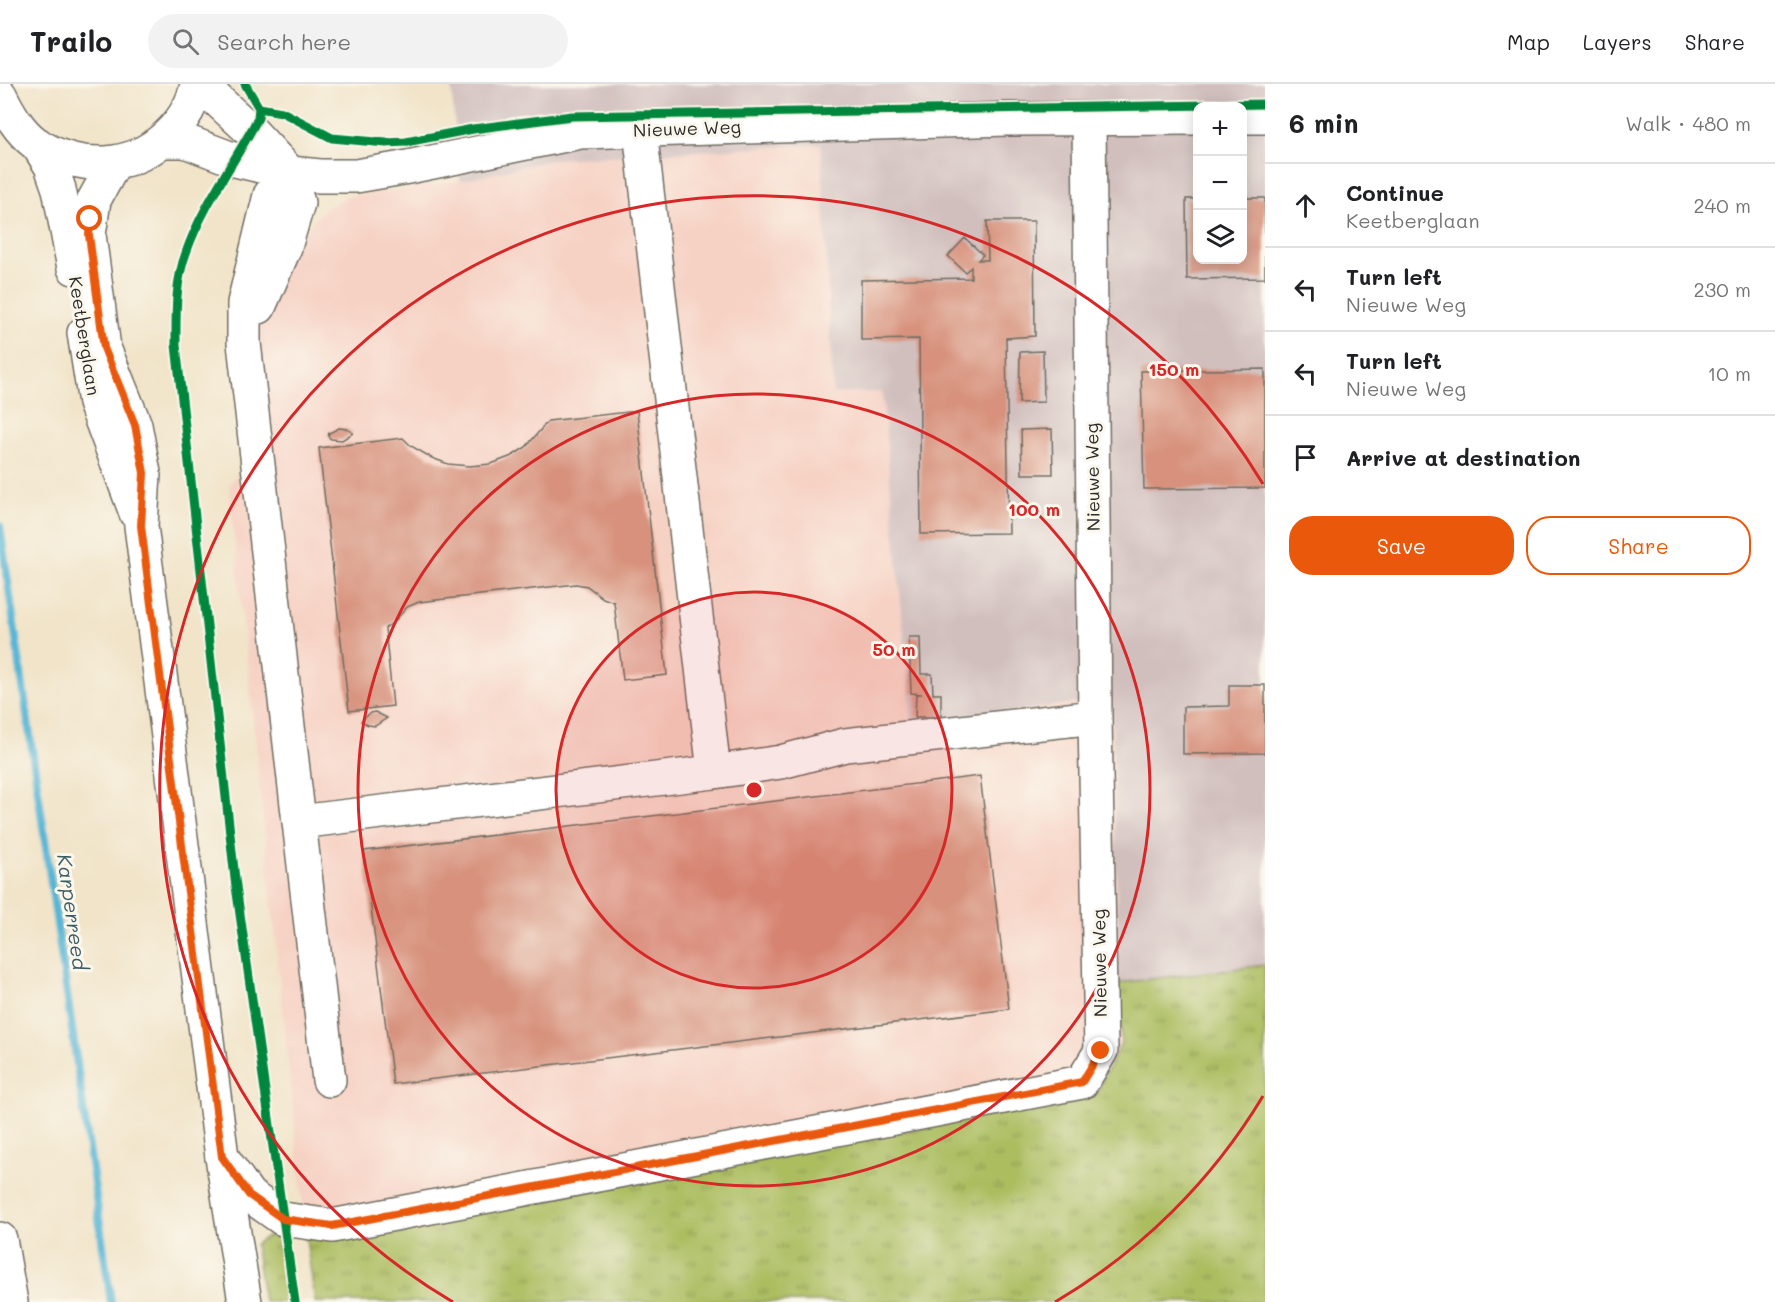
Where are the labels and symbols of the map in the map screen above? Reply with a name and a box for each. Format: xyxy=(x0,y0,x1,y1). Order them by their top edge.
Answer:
street label: Nieuwe Weg xyxy=(633,114,741,142)
route start xyxy=(76,205,102,231)
street label: Keetberglaan xyxy=(64,275,106,397)
text: 150 m xyxy=(1149,357,1199,381)
street label: Nieuwe Weg xyxy=(1079,423,1105,531)
text: 100 m xyxy=(1008,497,1060,521)
text: 50 m xyxy=(873,637,915,661)
centre of rings xyxy=(744,780,764,800)
water label: Karperreed xyxy=(52,852,94,973)
street label: Nieuwe Weg xyxy=(1086,909,1112,1017)
route end xyxy=(1087,1037,1113,1063)

